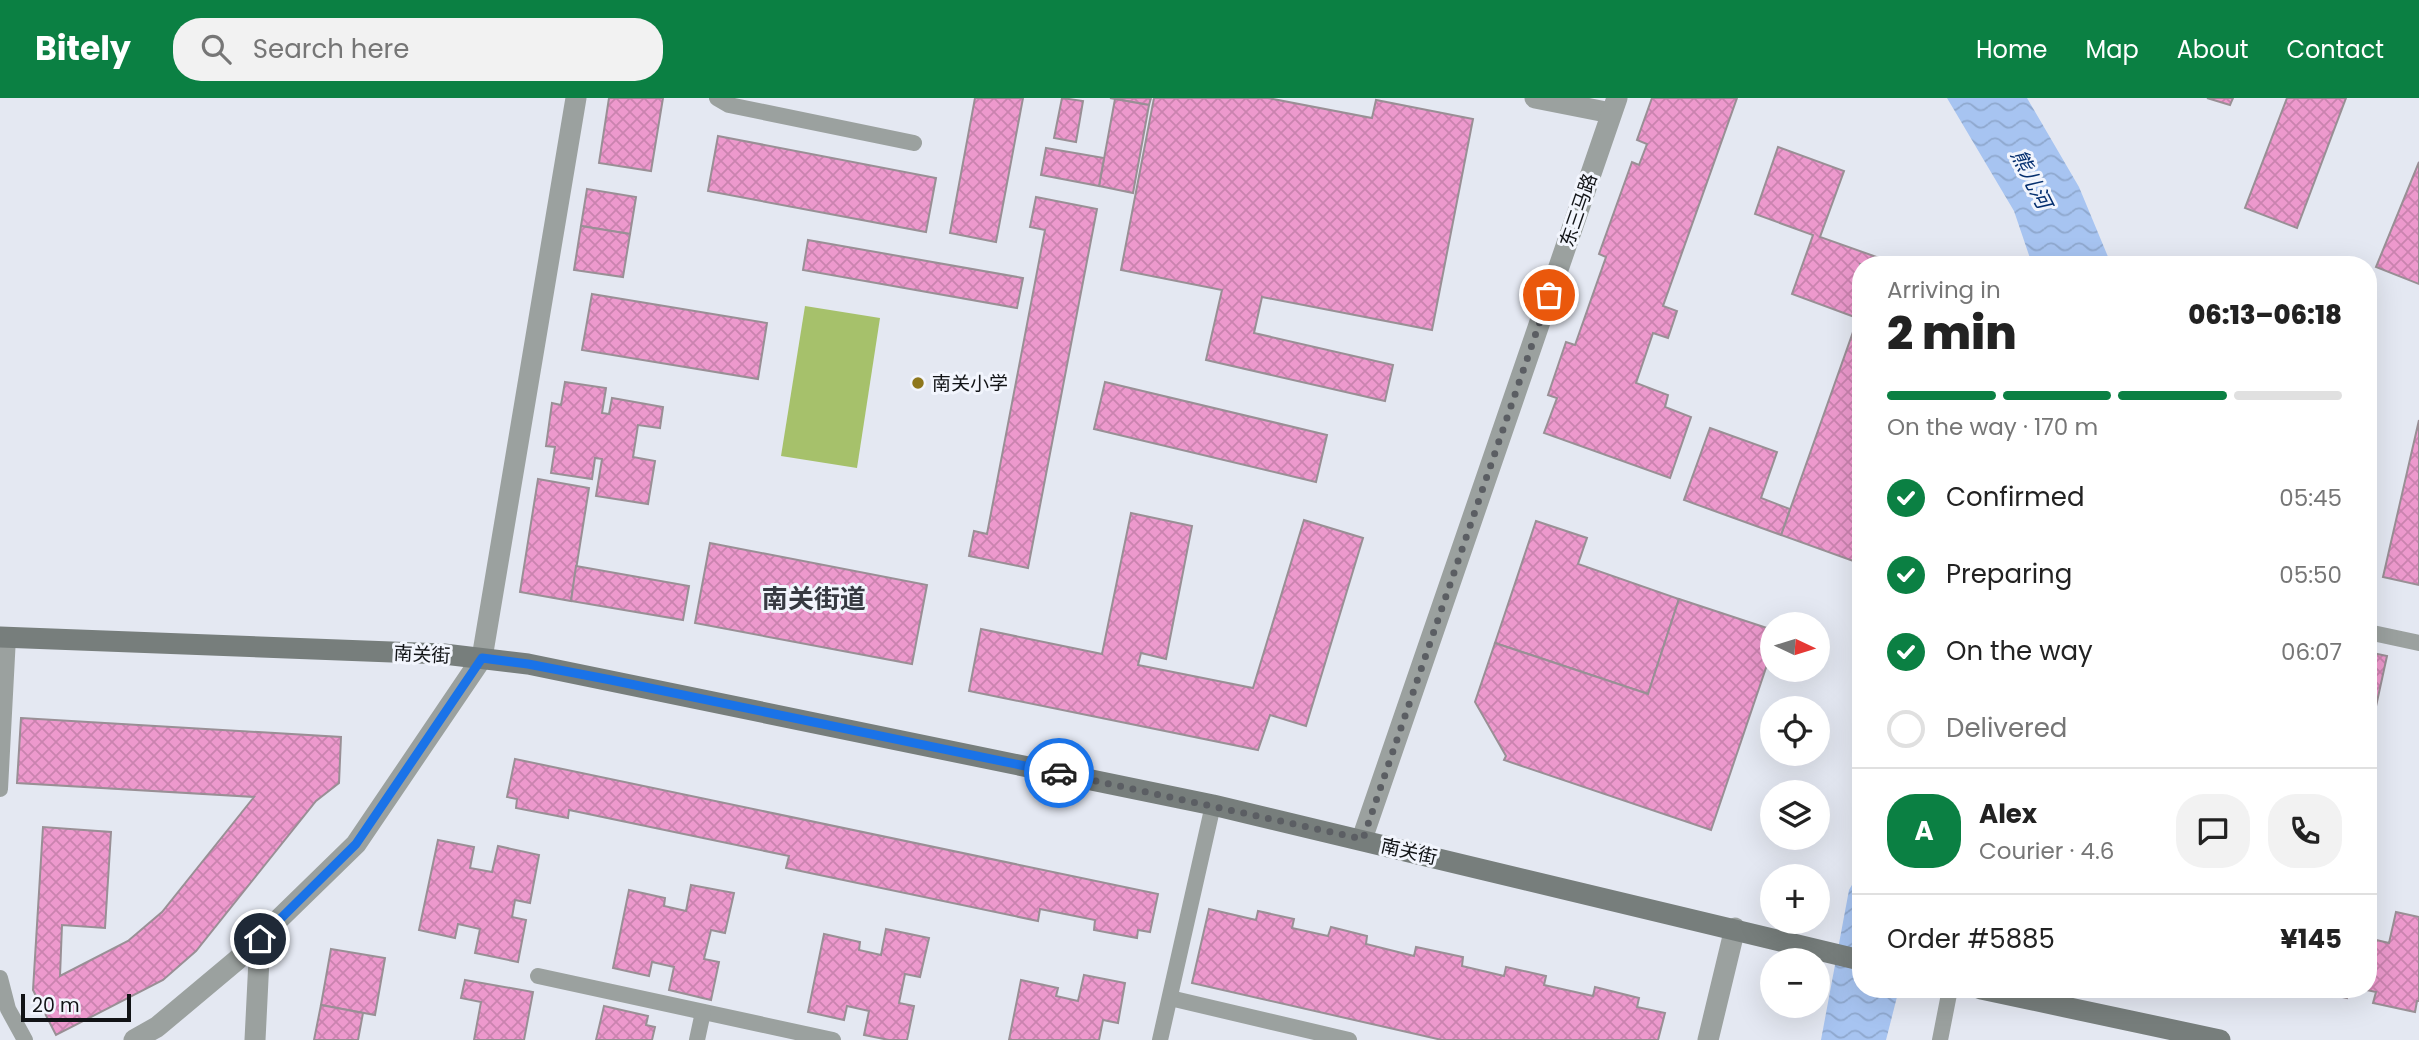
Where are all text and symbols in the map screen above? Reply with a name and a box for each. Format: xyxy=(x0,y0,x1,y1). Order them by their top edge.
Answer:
search box xyxy=(173,18,663,81)
text: Bitely xyxy=(35,25,131,72)
icon: search xyxy=(197,30,235,68)
text: Search here xyxy=(253,31,409,67)
text: Home xyxy=(1976,33,2048,66)
text: Map xyxy=(2086,33,2139,66)
text: About xyxy=(2177,33,2248,66)
text: Contact xyxy=(2286,33,2384,66)
water label: 熊儿河 xyxy=(2004,144,2060,217)
street label: 东三马路 xyxy=(1553,170,1604,250)
pin xyxy=(1519,265,1579,325)
text: Arriving in xyxy=(1887,274,2001,306)
icon: bag xyxy=(1530,276,1568,314)
text: 06:13–06:18 xyxy=(2188,297,2342,333)
text: 2 min xyxy=(1887,301,2017,365)
place label: 南关小学 xyxy=(932,370,1008,397)
marker: 南关小学 xyxy=(910,375,926,391)
text: On the way · 170 m xyxy=(1887,411,2098,443)
icon: check xyxy=(1887,479,1925,517)
text: Confirmed xyxy=(1946,479,2084,515)
text: 05:45 xyxy=(2279,482,2342,514)
icon: check xyxy=(1887,556,1925,594)
text: Preparing xyxy=(1946,556,2072,592)
text: 05:50 xyxy=(2279,559,2342,591)
district label: 南关街道 xyxy=(762,581,866,617)
north arrow xyxy=(1760,612,1830,682)
map controls xyxy=(1760,612,1830,1018)
icon: check xyxy=(1887,633,1925,671)
text: On the way xyxy=(1946,633,2093,669)
text: 06:07 xyxy=(2281,636,2342,668)
street label: 南关街 xyxy=(393,640,451,669)
button: locate xyxy=(1760,696,1830,766)
text: Delivered xyxy=(1946,710,2067,746)
courier xyxy=(1024,738,1094,808)
icon: car xyxy=(1040,754,1078,792)
button: layers xyxy=(1760,780,1830,850)
button: chat xyxy=(2176,794,2250,868)
button: phone xyxy=(2268,794,2342,868)
text: Alex xyxy=(1979,796,2037,832)
text: A xyxy=(1914,813,1934,849)
street label: 南关街 xyxy=(1378,832,1440,871)
text: Courier · 4.6 xyxy=(1979,835,2114,867)
button: + xyxy=(1760,864,1830,934)
pin xyxy=(230,909,290,969)
icon: home xyxy=(241,920,279,958)
text: Order #5885 xyxy=(1887,921,2055,957)
text: ¥145 xyxy=(2280,921,2342,957)
button: − xyxy=(1760,948,1830,1018)
scale bar xyxy=(21,991,131,1023)
text: 20 m xyxy=(32,992,80,1019)

